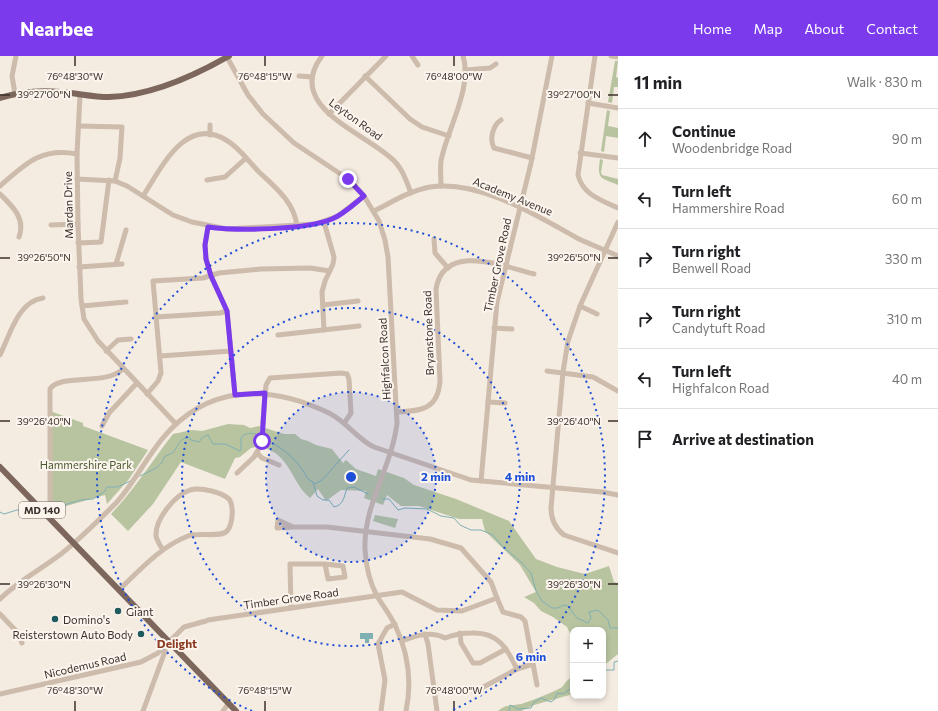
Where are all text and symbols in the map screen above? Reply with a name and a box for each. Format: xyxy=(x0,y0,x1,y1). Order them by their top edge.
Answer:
text: Nearbee xyxy=(20,17,93,40)
text: Home xyxy=(693,20,732,37)
text: Map xyxy=(754,20,782,37)
text: About xyxy=(804,20,844,37)
text: Contact xyxy=(866,20,918,37)
text: 76°48'30"W xyxy=(47,70,103,82)
text: 76°48'15"W xyxy=(238,70,292,82)
text: 76°48'00"W xyxy=(425,70,483,82)
text: 11 min xyxy=(634,72,682,93)
text: Walk · 830 m xyxy=(847,74,922,90)
text: 39°27'00"N xyxy=(17,88,71,100)
text: 39°27'00"N xyxy=(547,88,601,100)
street label: Leyton Road xyxy=(327,95,385,143)
text: Continue xyxy=(672,122,736,140)
icon: ahead xyxy=(634,128,656,150)
text: 90 m xyxy=(892,131,922,147)
text: Woodenbridge Road xyxy=(672,140,792,156)
route end xyxy=(339,170,357,188)
street label: Mardan Drive xyxy=(61,171,75,239)
street label: Academy Avenue xyxy=(471,174,555,218)
text: Turn left xyxy=(672,182,731,200)
icon: left xyxy=(634,188,656,210)
text: 60 m xyxy=(892,191,922,207)
text: Hammershire Road xyxy=(672,200,784,216)
street label: Timber Grove Road xyxy=(481,217,513,313)
text: Turn right xyxy=(672,242,741,260)
icon: right xyxy=(634,248,656,270)
text: 39°26'50"N xyxy=(17,251,71,263)
text: 39°26'50"N xyxy=(547,251,601,263)
text: 330 m xyxy=(885,251,922,267)
text: Benwell Road xyxy=(672,260,751,276)
street label: Bryanstone Road xyxy=(420,290,436,376)
text: Turn right xyxy=(672,302,741,320)
icon: right xyxy=(634,308,656,330)
text: 310 m xyxy=(887,311,922,327)
street label: Highfalcon Road xyxy=(375,318,393,400)
text: Candytuft Road xyxy=(672,320,765,336)
text: Turn left xyxy=(672,362,731,380)
icon: left xyxy=(634,368,656,390)
text: 40 m xyxy=(892,371,922,387)
text: Highfalcon Road xyxy=(672,380,769,396)
text: 39°26'40"N xyxy=(17,415,71,427)
text: 39°26'40"N xyxy=(547,415,601,427)
icon: arrive xyxy=(634,428,656,450)
text: Arrive at destination xyxy=(672,430,814,448)
route start xyxy=(253,432,271,450)
park label: Hammershire Park xyxy=(40,458,132,471)
text: 2 min xyxy=(421,469,451,483)
text: 4 min xyxy=(505,469,535,483)
centre of rings xyxy=(344,470,358,484)
road number: MD 140 xyxy=(19,502,65,518)
text: 39°26'30"N xyxy=(17,578,71,590)
text: 39°26'30"N xyxy=(547,578,601,590)
street label: Timber Grove Road xyxy=(243,585,339,611)
place label: Giant xyxy=(126,605,154,618)
marker: Giant xyxy=(113,606,123,616)
place label: Domino's xyxy=(63,613,110,626)
marker: Domino's xyxy=(50,614,60,624)
map controls xyxy=(570,627,606,699)
button: + xyxy=(570,627,606,663)
place label: Reisterstown Auto Body xyxy=(12,628,133,641)
marker: Reisterstown Auto Body xyxy=(136,629,146,639)
district label: Delight xyxy=(157,636,197,650)
street label: Nicodemus Road xyxy=(43,649,127,681)
text: 6 min xyxy=(516,649,546,663)
button: − xyxy=(570,663,606,699)
text: 76°48'30"W xyxy=(47,684,103,696)
text: 76°48'15"W xyxy=(238,684,292,696)
text: 76°48'00"W xyxy=(425,684,483,696)

